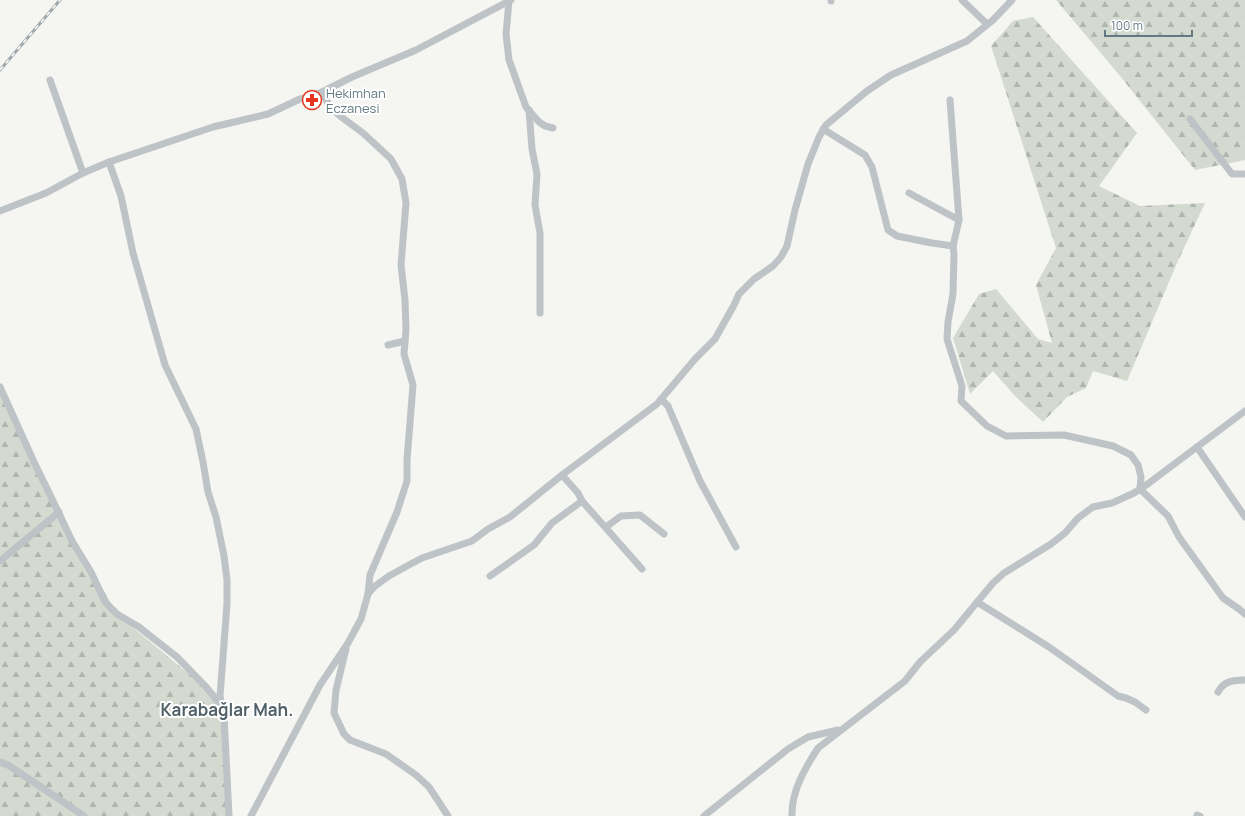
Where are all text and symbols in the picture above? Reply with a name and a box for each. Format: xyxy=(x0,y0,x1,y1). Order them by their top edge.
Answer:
scale bar xyxy=(1105,12,1192,38)
text: 100 m xyxy=(1111,17,1143,34)
place label: Hekimhan Eczanesi xyxy=(326,84,386,117)
pharmacy icon: Hekimhan Eczanesi xyxy=(301,89,323,111)
district label: Karabağlar Mah. xyxy=(161,698,293,721)

